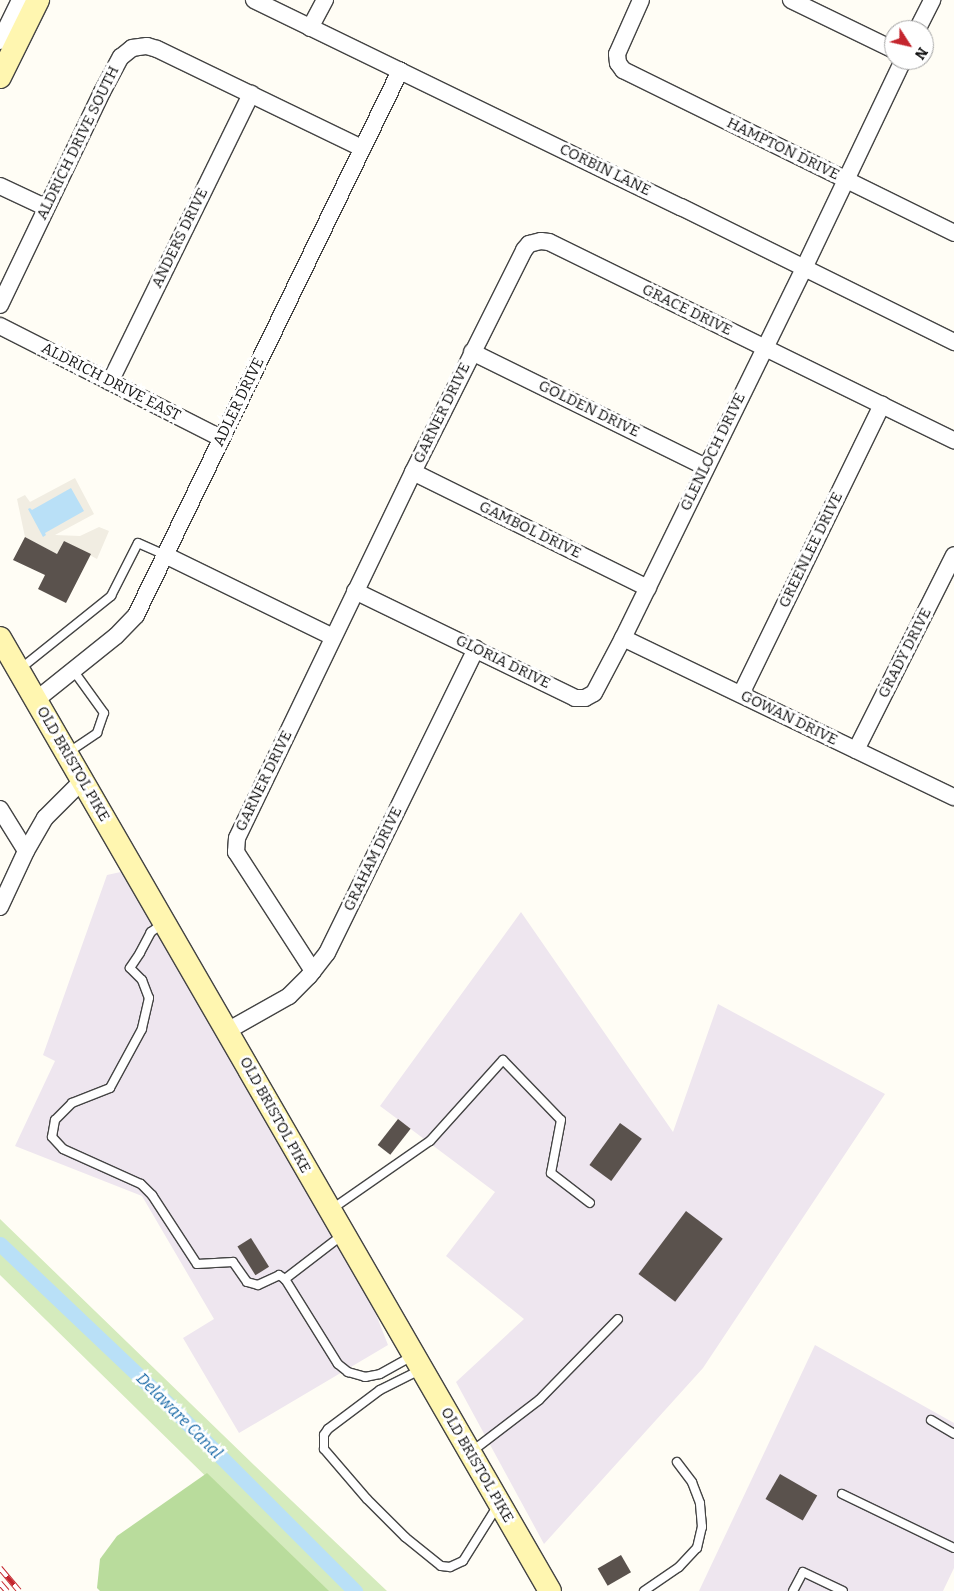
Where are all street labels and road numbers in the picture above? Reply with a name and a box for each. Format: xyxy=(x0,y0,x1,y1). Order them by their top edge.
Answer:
street label: ALDRICH DRIVE SOUTH xyxy=(33,63,123,223)
street label: HAMPTON DRIVE xyxy=(724,114,842,184)
street label: CORBIN LANE xyxy=(556,140,654,200)
street label: ANDERS DRIVE xyxy=(148,185,212,291)
street label: GRACE DRIVE xyxy=(639,280,735,340)
street label: ALDRICH DRIVE EAST xyxy=(39,339,183,425)
street label: ADLER DRIVE xyxy=(210,355,268,449)
street label: GARNER DRIVE xyxy=(410,360,474,466)
street label: GOLDEN DRIVE xyxy=(535,377,643,441)
street label: GLENLOCH DRIVE xyxy=(677,390,749,514)
street label: GREENLEE DRIVE xyxy=(775,489,847,611)
street label: GAMBOL DRIVE xyxy=(476,498,584,562)
street label: GRADY DRIVE xyxy=(875,605,935,701)
street label: GLORIA DRIVE xyxy=(453,631,553,693)
street label: GOWAN DRIVE xyxy=(738,687,840,749)
street label: OLD BRISTOL PIKE xyxy=(33,703,113,825)
street label: GARNER DRIVE xyxy=(232,728,296,834)
street label: GRAHAM DRIVE xyxy=(340,804,406,914)
street label: OLD BRISTOL PIKE xyxy=(236,1054,314,1176)
street label: OLD BRISTOL PIKE xyxy=(437,1404,517,1526)

